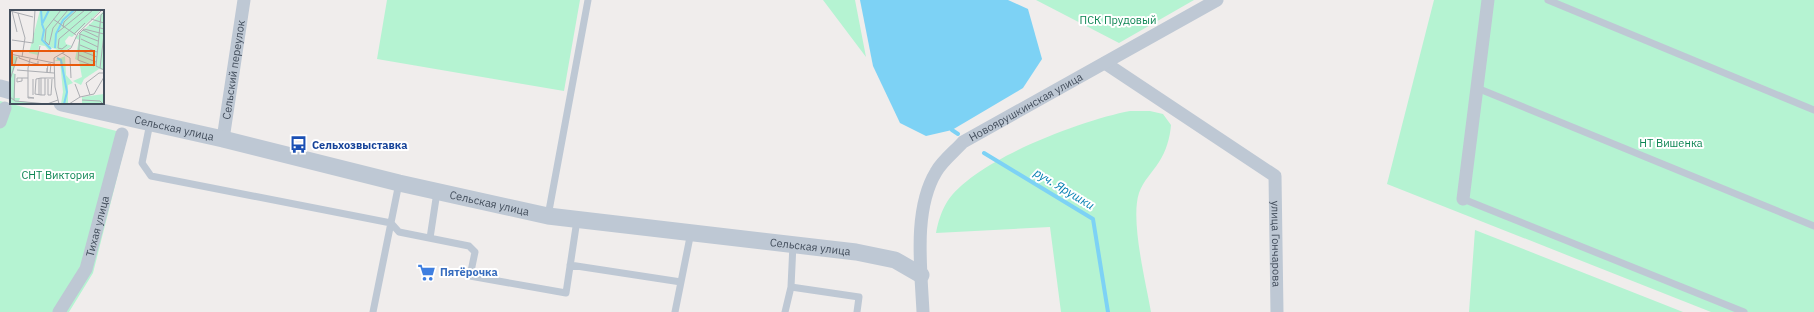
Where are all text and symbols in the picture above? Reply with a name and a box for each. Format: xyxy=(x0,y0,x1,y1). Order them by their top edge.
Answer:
inset map xyxy=(10,10,104,104)
park label: ПСК Прудовый xyxy=(1080,13,1156,27)
street label: Сельский переулок xyxy=(219,19,248,121)
street label: Новоярушкинская улица xyxy=(966,69,1085,144)
street label: Сельская улица xyxy=(133,112,216,144)
bus stop icon: Сельхозвыставка xyxy=(289,135,309,155)
park label: НТ Вишенка xyxy=(1639,136,1703,150)
place label: Сельхозвыставка xyxy=(312,138,408,152)
water label: руч. Ярушки xyxy=(1030,164,1097,213)
park label: СНТ Виктория xyxy=(21,168,95,182)
street label: Сельская улица xyxy=(448,187,531,219)
street label: Тихая улица xyxy=(83,194,112,258)
street label: улица Гончарова xyxy=(1268,201,1284,287)
street label: Сельская улица xyxy=(769,235,851,258)
supermarket icon: Пятёрочка xyxy=(417,262,437,282)
place label: Пятёрочка xyxy=(440,265,498,279)

